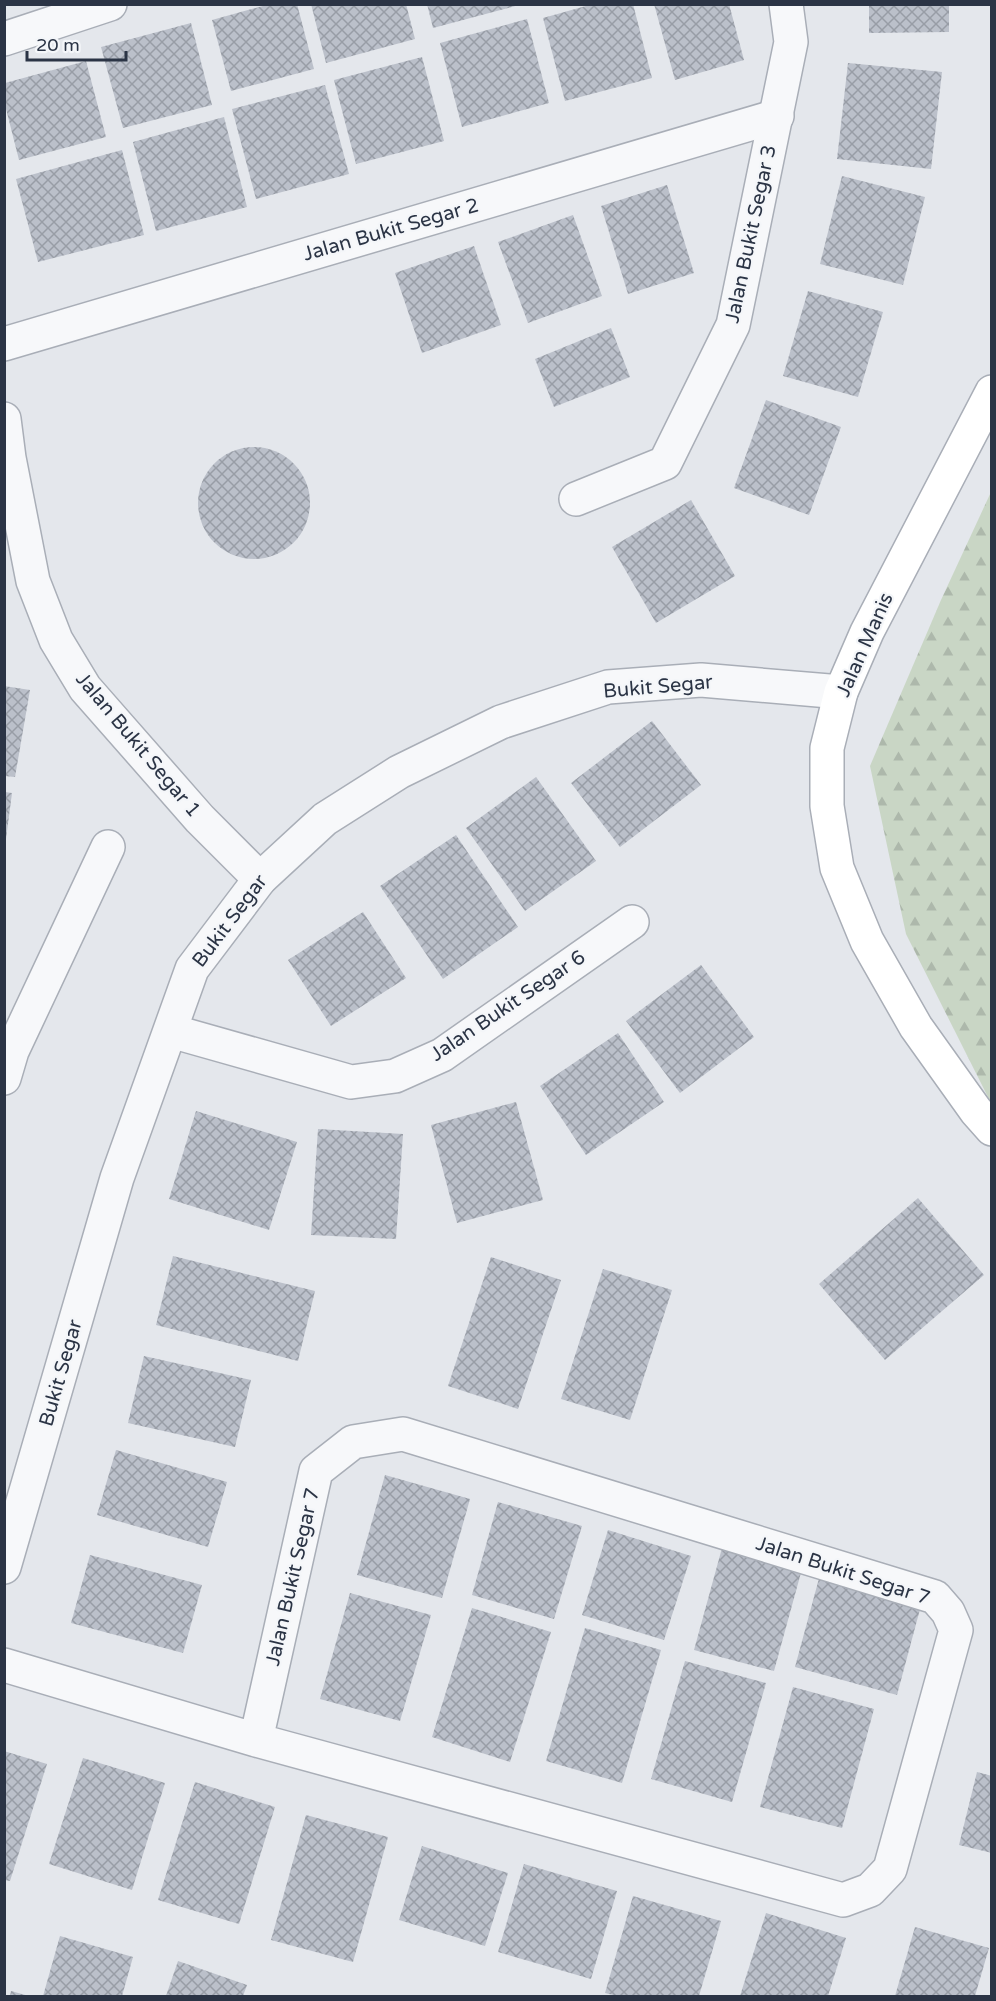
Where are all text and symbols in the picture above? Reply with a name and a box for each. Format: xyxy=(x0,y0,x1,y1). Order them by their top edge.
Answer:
scale bar xyxy=(27,24,126,62)
text: 20 m xyxy=(36,34,80,56)
street label: Jalan Bukit Segar 3 xyxy=(720,143,782,325)
street label: Jalan Bukit Segar 2 xyxy=(300,193,482,267)
street label: Jalan Manis xyxy=(831,589,899,701)
street label: Jalan Bukit Segar 1 xyxy=(70,668,206,822)
street label: Bukit Segar xyxy=(602,670,714,704)
street label: Bukit Segar xyxy=(187,870,273,972)
street label: Jalan Bukit Segar 6 xyxy=(426,945,590,1067)
street label: Bukit Segar xyxy=(34,1317,88,1429)
street label: Jalan Bukit Segar 7 xyxy=(261,1486,325,1668)
street label: Jalan Bukit Segar 7 xyxy=(753,1532,933,1610)

